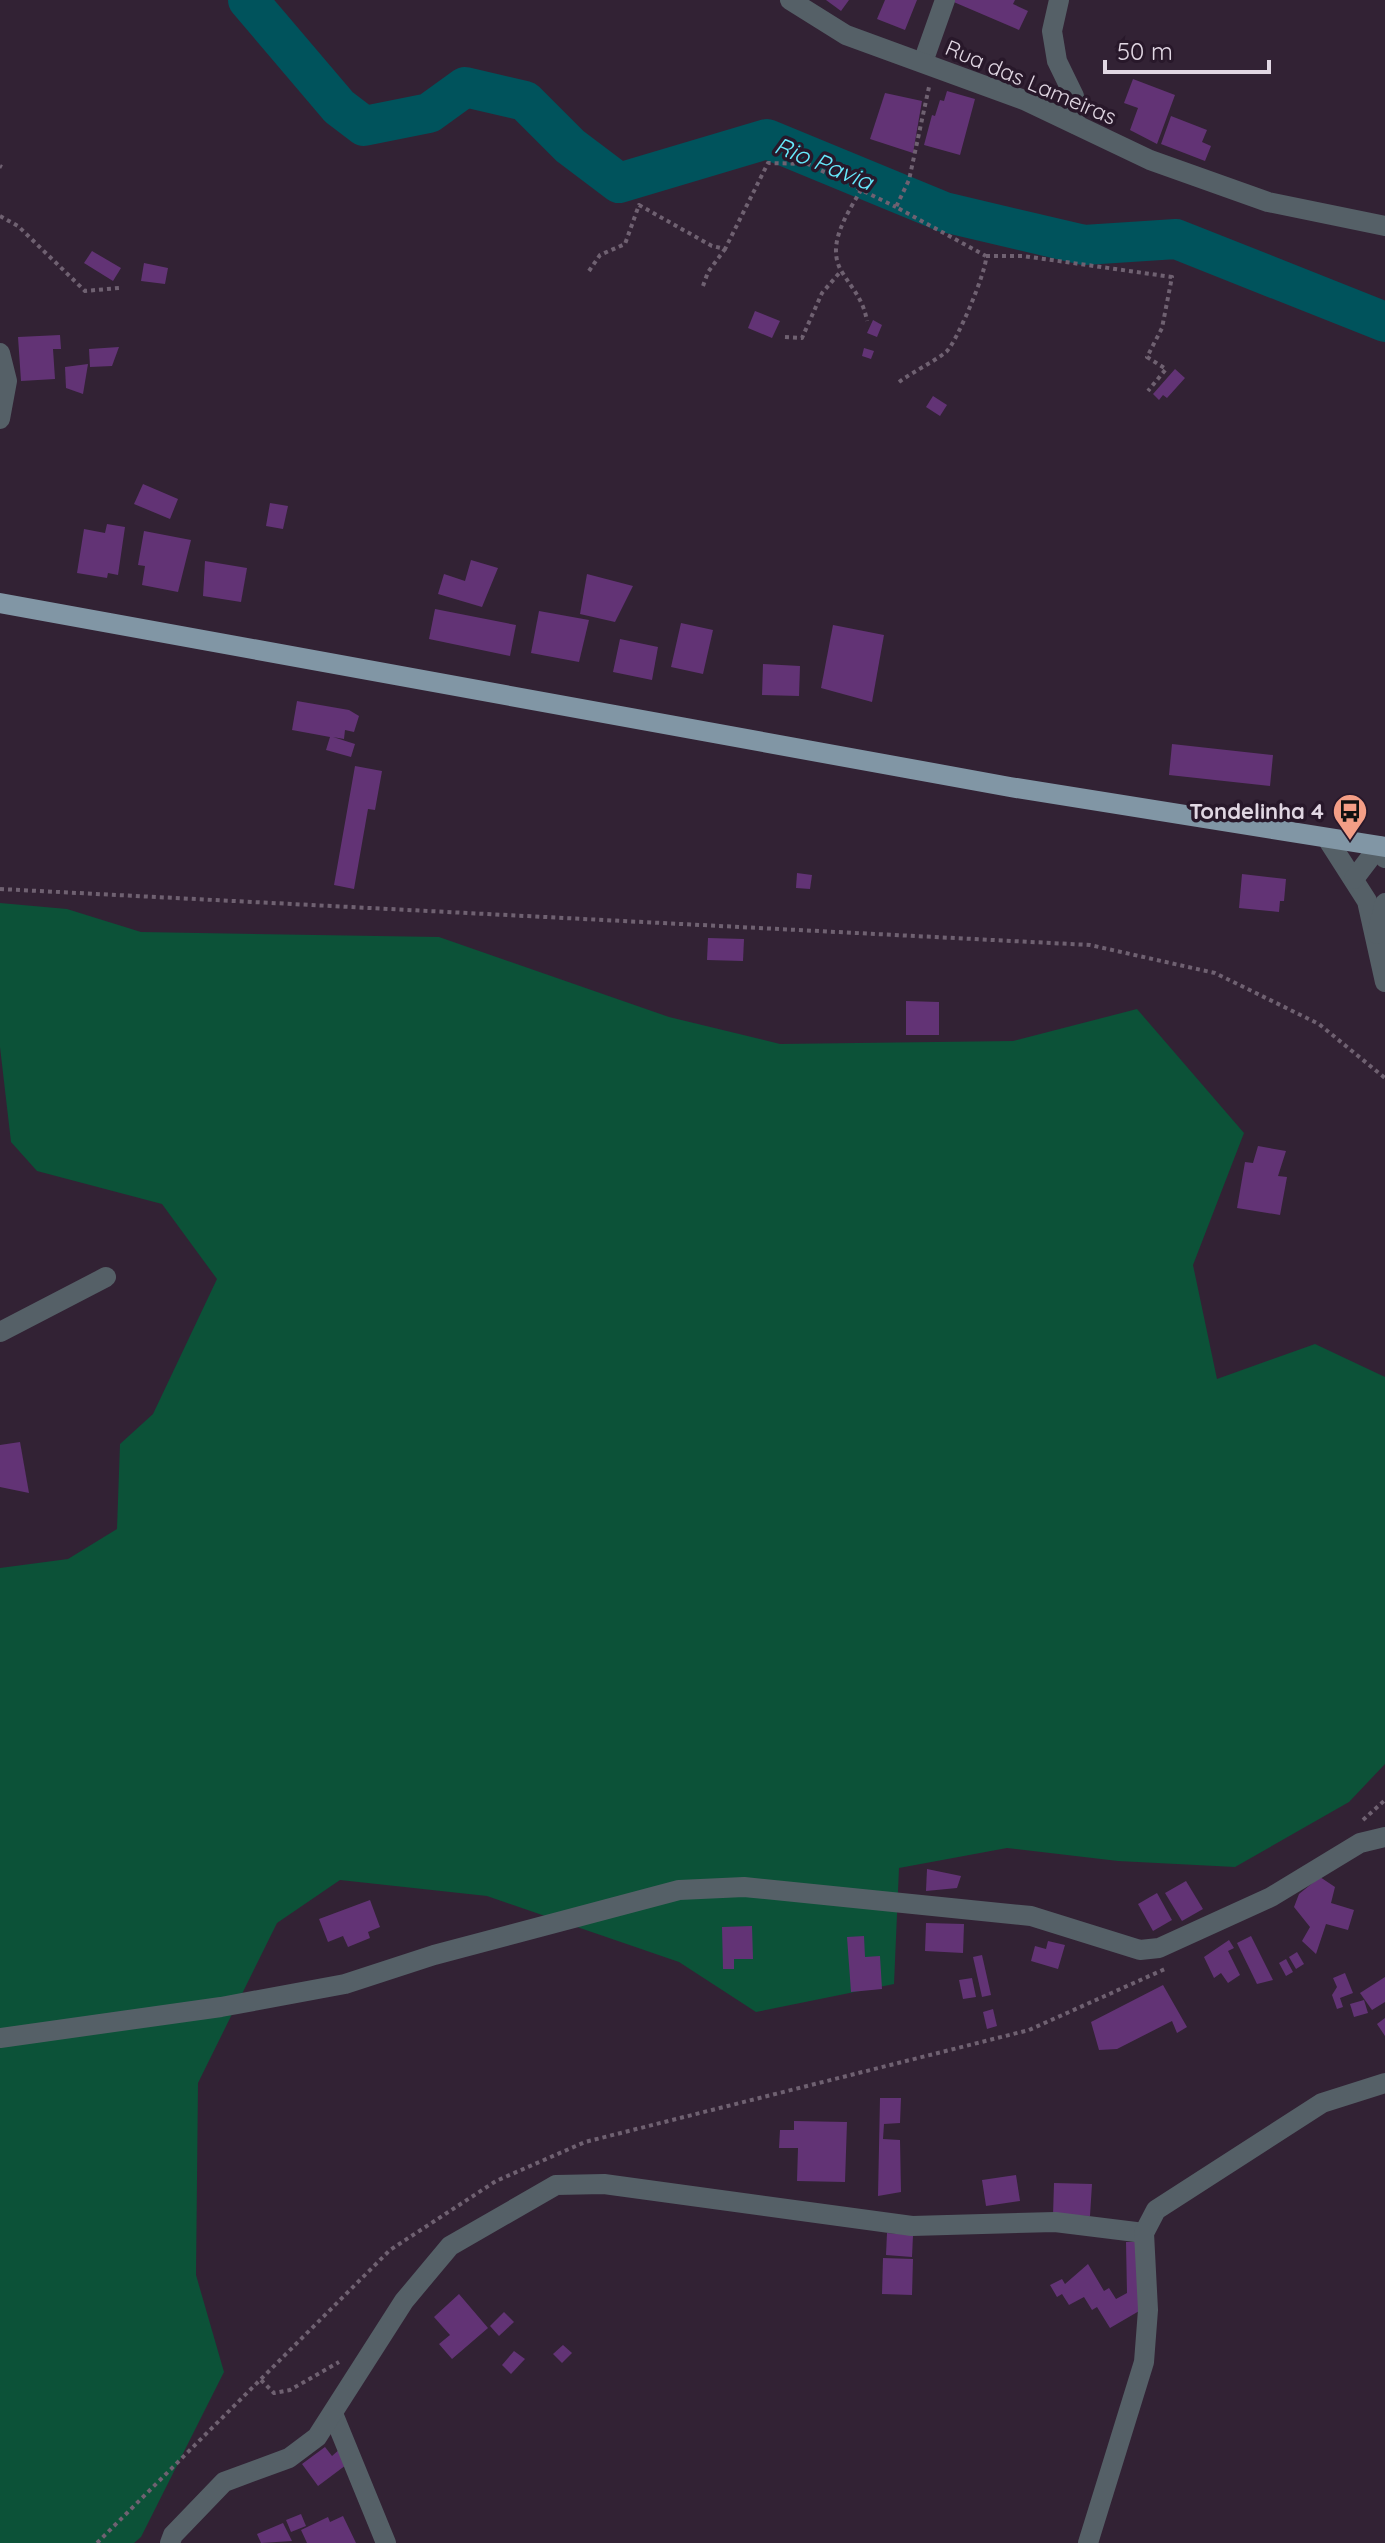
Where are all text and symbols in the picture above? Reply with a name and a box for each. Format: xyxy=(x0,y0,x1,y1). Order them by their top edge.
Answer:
scale bar xyxy=(1105,24,1269,74)
street label: Rua das Lameiras xyxy=(941,33,1121,131)
text: 50 m xyxy=(1117,36,1173,66)
water label: Rio Pavia xyxy=(771,130,879,197)
bus stop icon: Tondelinha 4 xyxy=(1331,792,1369,842)
place label: Tondelinha 4 xyxy=(1189,797,1324,825)

